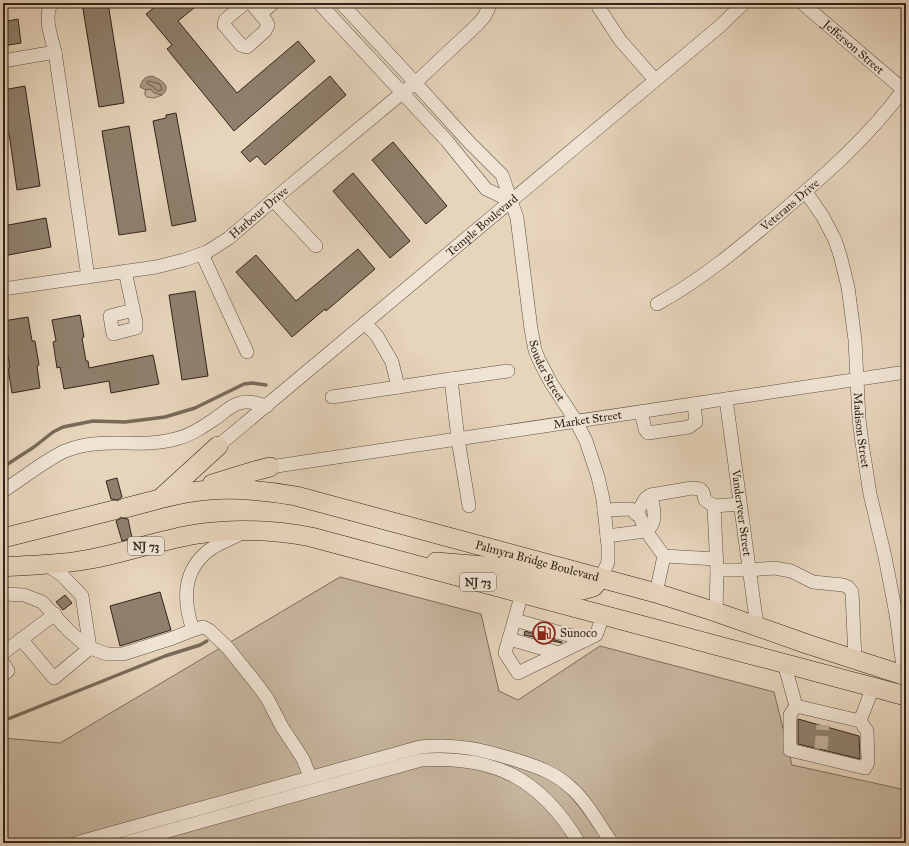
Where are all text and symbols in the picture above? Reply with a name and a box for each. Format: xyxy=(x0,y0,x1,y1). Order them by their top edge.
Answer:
street label: Jefferson Street xyxy=(818,16,888,78)
street label: Veterans Drive xyxy=(757,176,822,234)
street label: Harbour Drive xyxy=(226,183,291,242)
street label: Temple Boulevard xyxy=(443,191,521,259)
street label: Souder Street xyxy=(526,339,569,405)
street label: Madison Street xyxy=(851,392,873,470)
street label: Market Street xyxy=(552,407,623,432)
street label: Vanderveer Street xyxy=(729,468,755,558)
road number: NJ 73 xyxy=(128,537,164,555)
street label: Palmyra Bridge Boulevard xyxy=(474,538,600,584)
road number: NJ 73 xyxy=(460,573,496,591)
fuel station icon: Sunoco xyxy=(531,620,557,646)
place label: Sunoco xyxy=(560,626,597,640)

